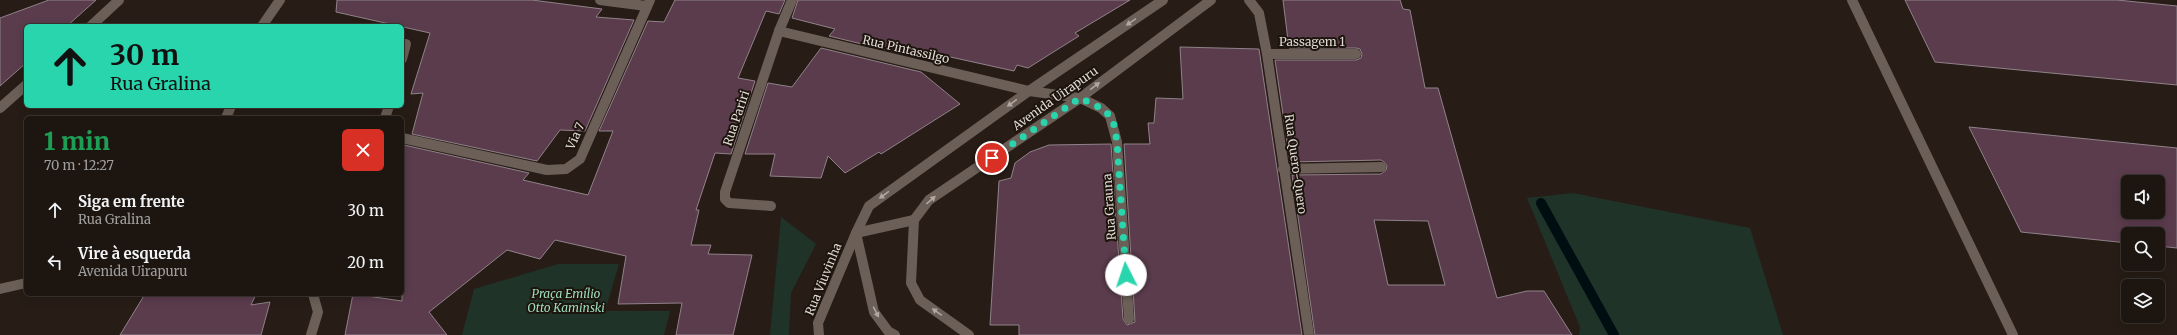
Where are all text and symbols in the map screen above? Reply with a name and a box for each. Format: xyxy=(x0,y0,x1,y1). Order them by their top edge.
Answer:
one-way arrow xyxy=(1126,18,1136,26)
street label: Rua Pintassilgo xyxy=(861,32,951,66)
street label: Passagem 1 xyxy=(1279,34,1346,49)
text: 30 m xyxy=(110,37,179,73)
icon: ahead xyxy=(44,40,96,92)
street label: Avenida Uirapuru xyxy=(1008,63,1101,134)
text: Rua Gralina xyxy=(110,72,211,95)
one-way arrow xyxy=(1090,82,1101,91)
street label: Rua Pariri xyxy=(720,88,753,148)
one-way arrow xyxy=(1007,99,1017,107)
street label: Rua Quero-Quero xyxy=(1282,113,1310,215)
street label: Via 7 xyxy=(562,120,588,153)
text: 1 min xyxy=(44,126,110,157)
button: close xyxy=(342,129,384,171)
pin xyxy=(975,141,1009,175)
icon: arrive xyxy=(981,147,1003,169)
text: 70 m · 12:27 xyxy=(44,157,114,174)
street label: Rua Grauna xyxy=(1099,173,1119,241)
map controls xyxy=(2121,175,2165,323)
button: sound xyxy=(2121,175,2165,219)
one-way arrow xyxy=(878,191,889,199)
text: Siga em frente xyxy=(78,192,185,211)
one-way arrow xyxy=(926,195,936,204)
icon: ahead xyxy=(44,199,66,221)
text: 30 m xyxy=(347,201,384,220)
text: Rua Gralina xyxy=(78,211,151,228)
button: search xyxy=(2121,227,2165,271)
street label: Rua Viuvinha xyxy=(802,240,845,318)
text: Vire à esquerda xyxy=(78,244,191,263)
icon: left xyxy=(44,251,66,273)
text: 20 m xyxy=(347,253,384,272)
position arrow xyxy=(1105,254,1147,296)
text: Avenida Uirapuru xyxy=(78,263,188,280)
button: layers xyxy=(2121,279,2165,323)
park label: Praça Emílio Otto Kaminski xyxy=(527,286,605,315)
one-way arrow xyxy=(873,306,879,318)
one-way arrow xyxy=(932,308,942,316)

